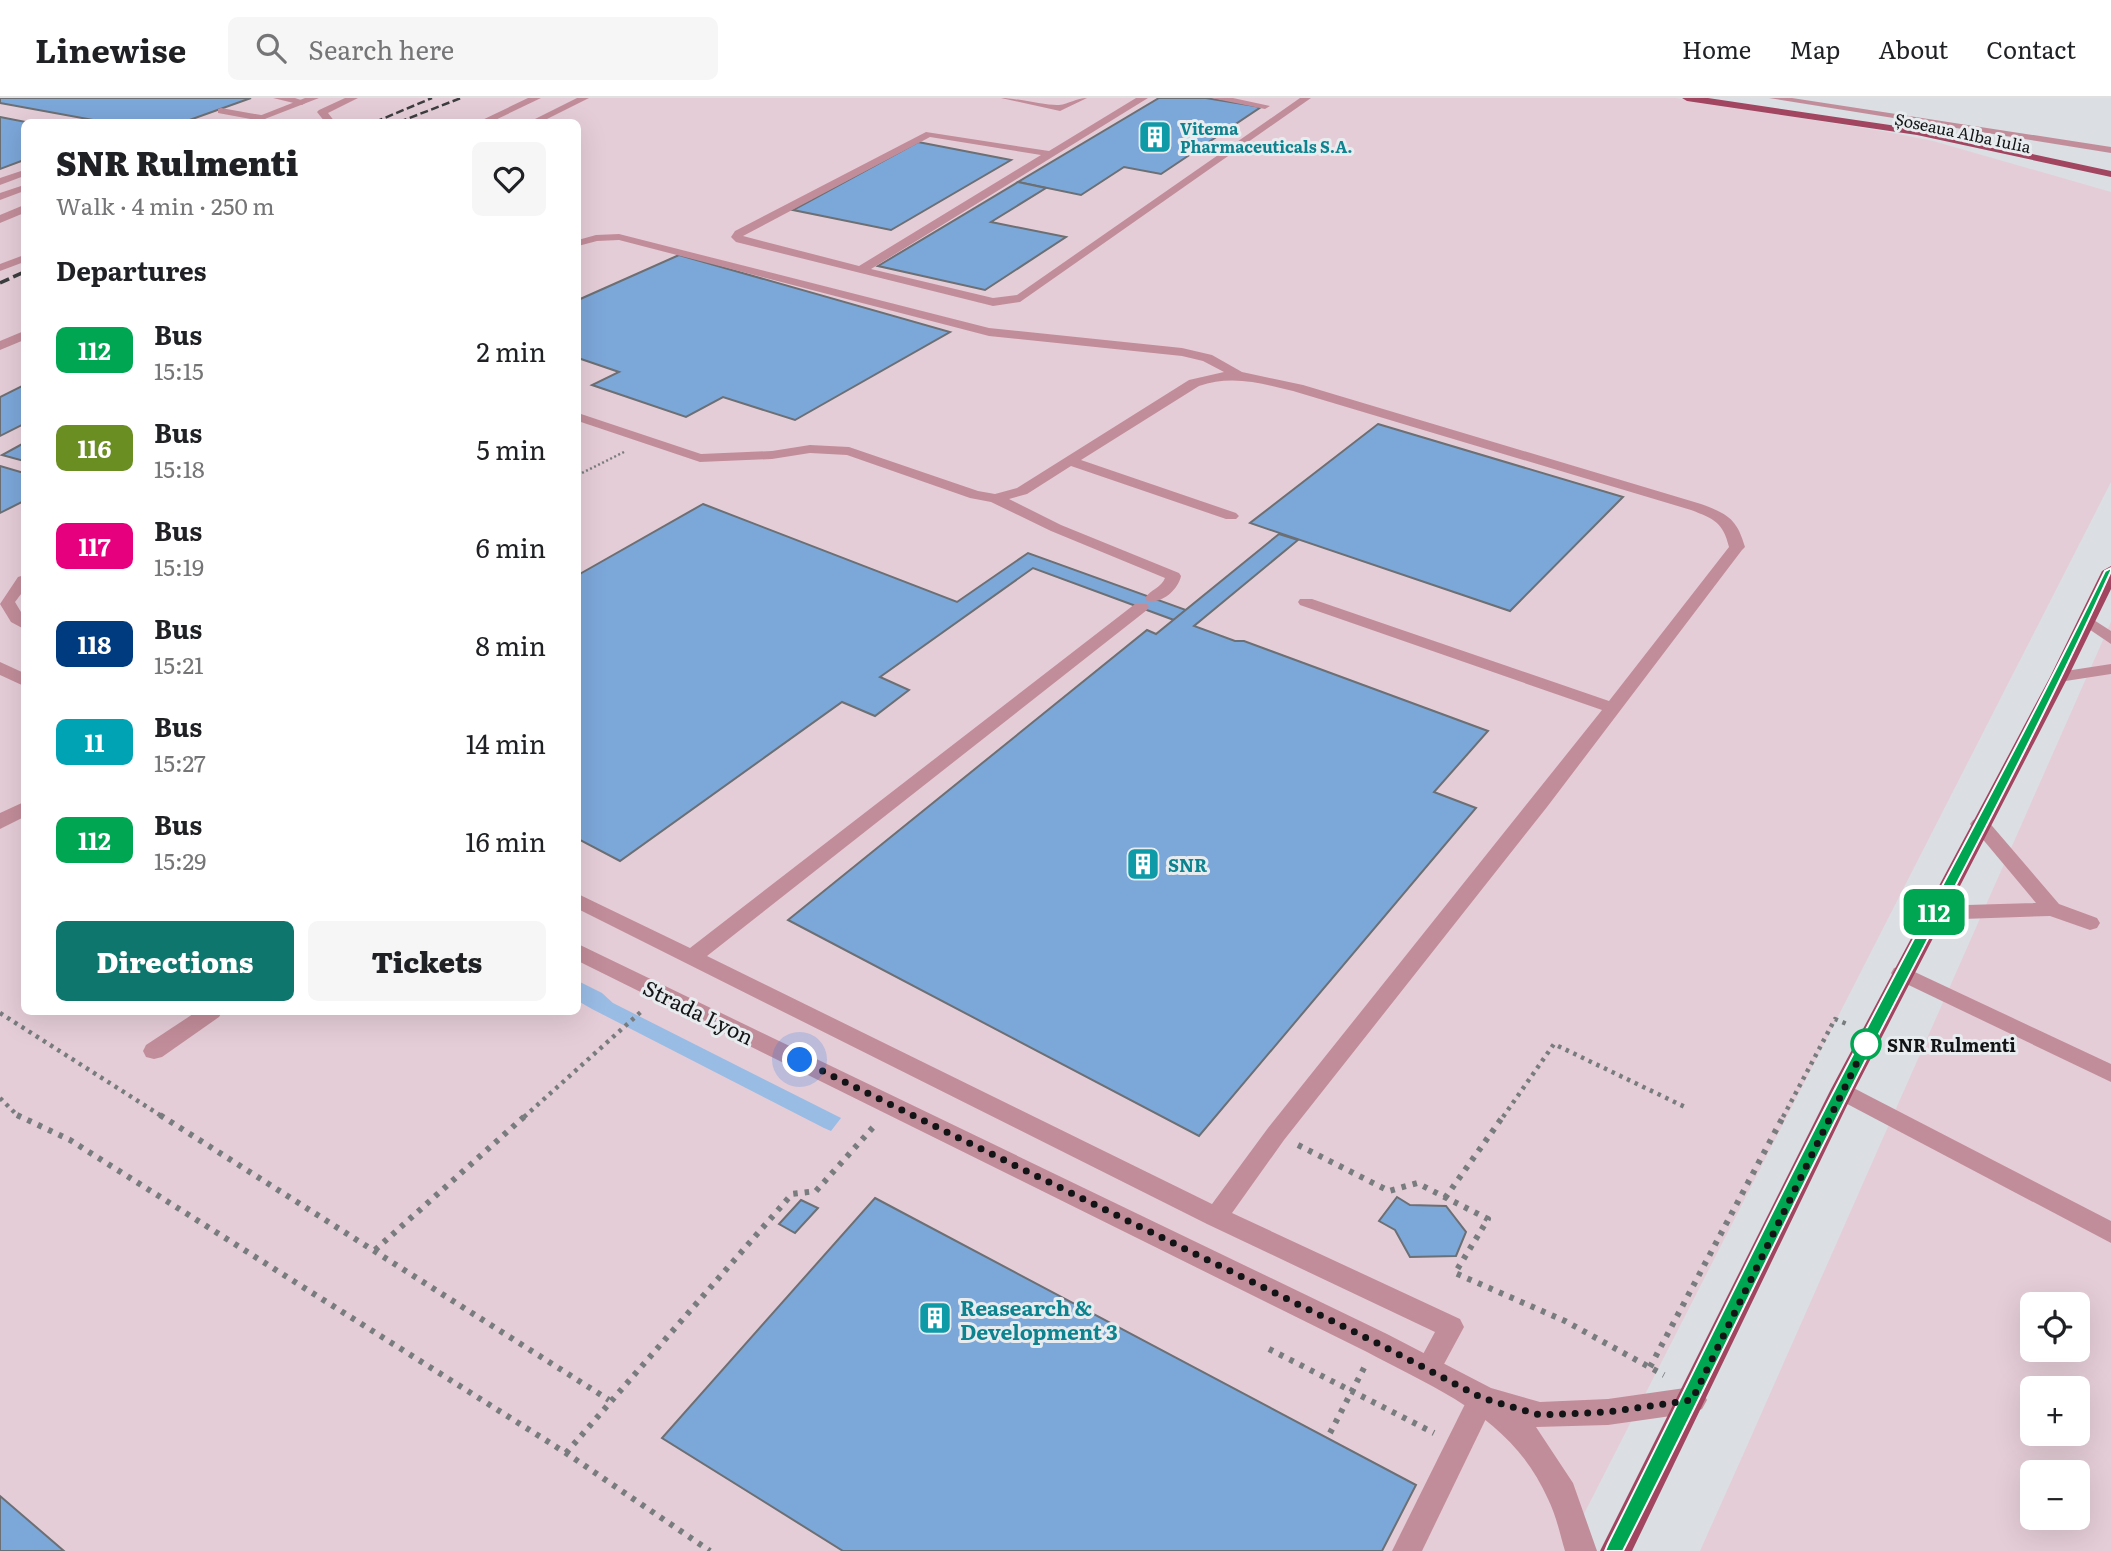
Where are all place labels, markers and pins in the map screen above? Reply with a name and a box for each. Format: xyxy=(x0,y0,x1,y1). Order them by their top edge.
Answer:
place label: Vitema Pharmaceuticals S.A. xyxy=(1180,116,1353,158)
building icon: Vitema Pharmaceuticals S.A. xyxy=(1136,118,1174,156)
building icon: SNR xyxy=(1124,845,1162,883)
place label: SNR xyxy=(1168,851,1208,878)
marker: SNR Rulmenti xyxy=(1851,1029,1881,1059)
place label: SNR Rulmenti xyxy=(1887,1031,2016,1058)
place label: Reasearch & Development 3 xyxy=(960,1291,1118,1346)
building icon: Reasearch & Development 3 xyxy=(916,1299,954,1337)

